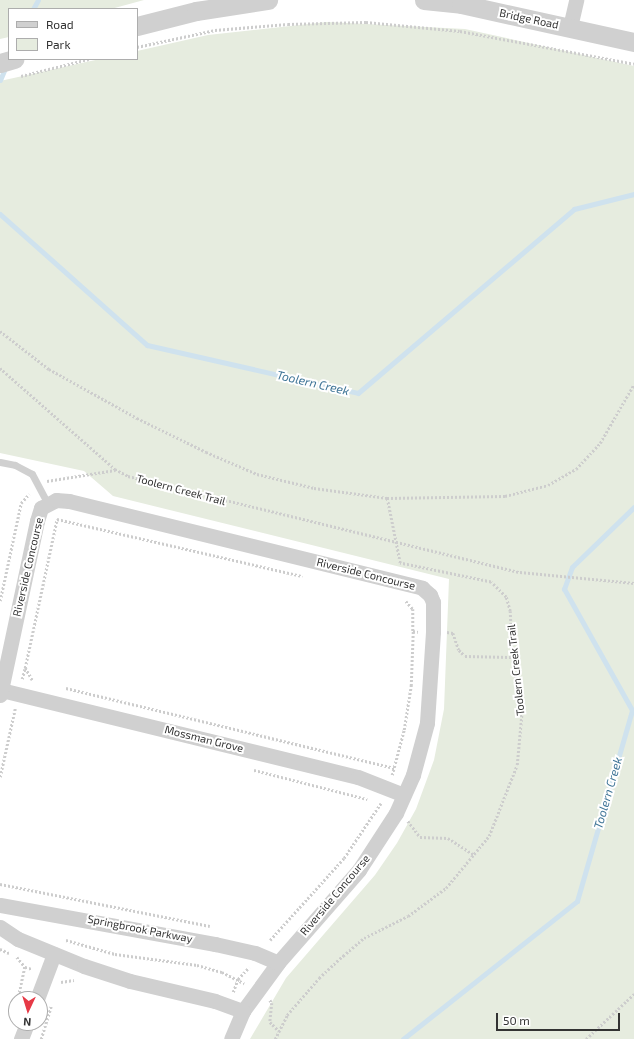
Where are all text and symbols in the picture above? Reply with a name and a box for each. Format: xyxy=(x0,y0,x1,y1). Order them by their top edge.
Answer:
street label: Bridge Road xyxy=(498,6,560,32)
legend xyxy=(8,8,138,60)
text: Road xyxy=(46,17,74,31)
text: Park xyxy=(46,37,71,51)
water label: Toolern Creek xyxy=(275,368,351,398)
street label: Toolern Creek Trail xyxy=(135,472,227,508)
street label: Riverside Concourse xyxy=(10,516,46,618)
street label: Riverside Concourse xyxy=(315,555,417,593)
street label: Toolern Creek Trail xyxy=(505,623,527,717)
street label: Mossman Grove xyxy=(163,723,245,755)
water label: Toolern Creek xyxy=(591,755,625,831)
street label: Riverside Concourse xyxy=(297,852,373,938)
street label: Springbrook Parkway xyxy=(86,912,194,946)
north arrow xyxy=(8,991,48,1031)
scale bar xyxy=(498,1005,622,1031)
text: 50 m xyxy=(503,1013,530,1027)
text: N xyxy=(23,1016,32,1029)

